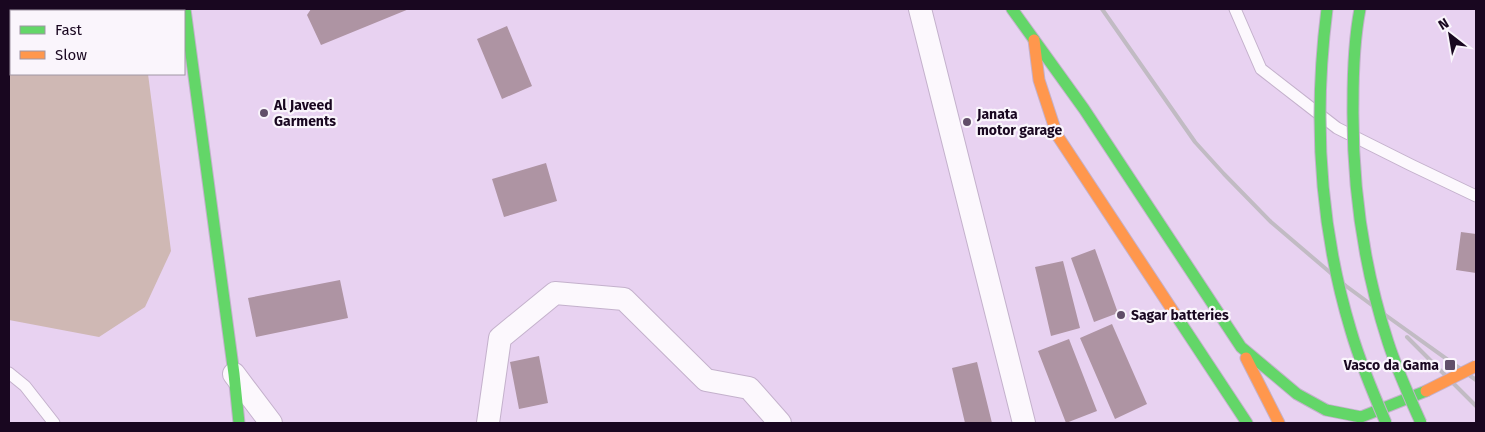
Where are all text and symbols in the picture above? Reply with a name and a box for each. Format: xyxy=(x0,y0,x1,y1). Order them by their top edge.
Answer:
legend xyxy=(10,10,185,75)
north arrow xyxy=(1425,10,1475,60)
text: N xyxy=(1435,15,1452,34)
text: Fast xyxy=(55,21,82,39)
text: Slow xyxy=(55,46,87,64)
place label: Al Javeed Garments xyxy=(273,97,336,130)
place label: Janata motor garage xyxy=(976,106,1062,139)
marker: Al Javeed Garments xyxy=(258,107,270,119)
marker: Janata motor garage xyxy=(961,116,973,128)
place label: Sagar batteries xyxy=(1131,307,1229,324)
marker: Sagar batteries xyxy=(1115,309,1127,321)
place label: Vasco da Gama xyxy=(1343,357,1439,374)
marker: Vasco da Gama xyxy=(1443,358,1457,372)

